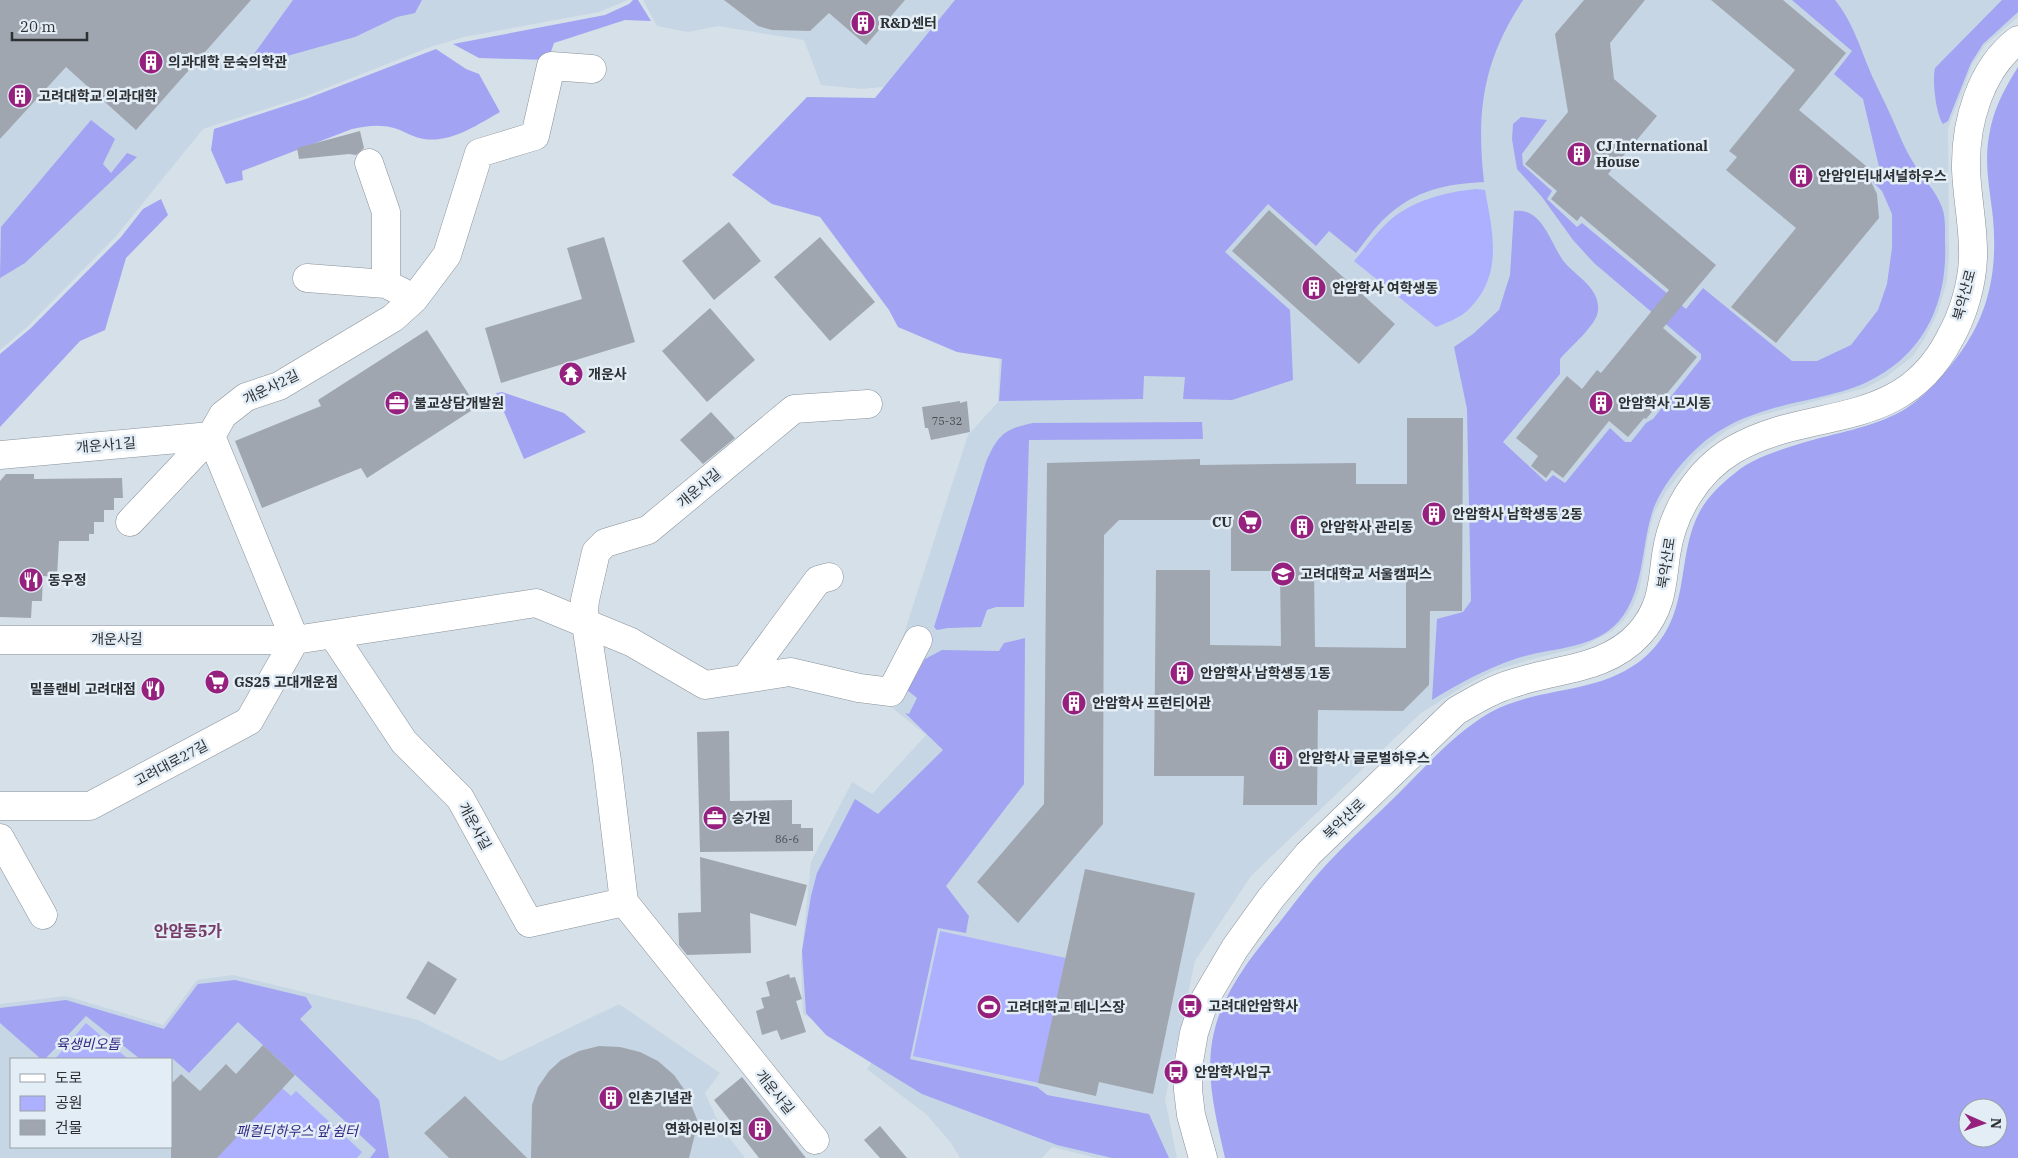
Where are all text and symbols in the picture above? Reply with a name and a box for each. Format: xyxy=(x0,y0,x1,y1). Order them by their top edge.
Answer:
scale bar xyxy=(12,10,88,42)
building icon: R&D센터 xyxy=(850,10,876,36)
place label: R&D센터 xyxy=(880,14,937,32)
text: 20 m xyxy=(20,17,56,36)
building icon: 의과대학 문숙의학관 xyxy=(138,49,164,75)
place label: 의과대학 문숙의학관 xyxy=(168,53,287,71)
building icon: 고려대학교 의과대학 xyxy=(7,83,33,109)
place label: 고려대학교 의과대학 xyxy=(38,87,157,105)
place label: CJ International House xyxy=(1596,137,1708,171)
building icon: CJ International House xyxy=(1566,141,1592,167)
building icon: 안암인터내셔널하우스 xyxy=(1788,163,1814,189)
place label: 안암인터내셔널하우스 xyxy=(1818,167,1947,185)
street label: 북악산로 xyxy=(1949,268,1979,322)
building icon: 안암학사 여학생동 xyxy=(1301,275,1327,301)
place label: 안암학사 여학생동 xyxy=(1332,279,1438,297)
temple icon: 개운사 xyxy=(558,361,584,387)
place label: 개운사 xyxy=(588,365,627,383)
street label: 개운사2길 xyxy=(240,366,302,408)
office icon: 불교상담개발원 xyxy=(384,390,410,416)
building icon: 안암학사 고시동 xyxy=(1588,390,1614,416)
place label: 불교상담개발원 xyxy=(414,394,504,412)
place label: 안암학사 고시동 xyxy=(1618,394,1712,412)
house number: 75-32 xyxy=(932,414,962,428)
street label: 개운사1길 xyxy=(75,433,137,457)
street label: 개운사길 xyxy=(673,465,725,511)
building icon: 안암학사 남학생동 2동 xyxy=(1421,501,1447,527)
place label: 안암학사 남학생동 2동 xyxy=(1452,505,1583,523)
supermarket icon: CU xyxy=(1237,509,1263,535)
place label: CU xyxy=(1212,513,1232,531)
building icon: 안암학사 관리동 xyxy=(1289,514,1315,540)
place label: 안암학사 관리동 xyxy=(1320,518,1414,536)
street label: 북악산로 xyxy=(1653,536,1679,590)
school or university icon: 고려대학교 서울캠퍼스 xyxy=(1270,561,1296,587)
place label: 고려대학교 서울캠퍼스 xyxy=(1300,565,1432,583)
restaurant icon: 동우정 xyxy=(18,567,44,593)
place label: 동우정 xyxy=(48,571,87,589)
street label: 개운사길 xyxy=(91,630,143,648)
building icon: 안암학사 남학생동 1동 xyxy=(1169,660,1195,686)
place label: 안암학사 남학생동 1동 xyxy=(1200,664,1331,682)
supermarket icon: GS25 고대개운점 xyxy=(204,669,230,695)
place label: GS25 고대개운점 xyxy=(234,673,338,691)
restaurant icon: 밀플랜비 고려대점 xyxy=(140,676,166,702)
place label: 밀플랜비 고려대점 xyxy=(30,680,136,698)
building icon: 안암학사 프런티어관 xyxy=(1061,690,1087,716)
place label: 안암학사 프런티어관 xyxy=(1092,694,1211,712)
street label: 고려대로27길 xyxy=(131,736,211,790)
building icon: 안암학사 글로벌하우스 xyxy=(1268,745,1294,771)
place label: 안암학사 글로벌하우스 xyxy=(1298,749,1430,767)
street label: 북악산로 xyxy=(1319,795,1369,843)
street label: 개운사길 xyxy=(455,799,495,853)
office icon: 승가원 xyxy=(702,805,728,831)
place label: 승가원 xyxy=(732,809,771,827)
house number: 86-6 xyxy=(775,832,799,846)
district label: 안암동5가 xyxy=(154,921,223,941)
bus stop icon: 고려대안암학사 xyxy=(1177,993,1203,1019)
sports icon: 고려대학교 테니스장 xyxy=(976,994,1002,1020)
place label: 고려대안암학사 xyxy=(1208,997,1298,1015)
place label: 고려대학교 테니스장 xyxy=(1006,998,1125,1016)
park label: 육생비오톱 xyxy=(56,1035,121,1053)
legend xyxy=(10,1058,172,1148)
bus stop icon: 안암학사입구 xyxy=(1163,1059,1189,1085)
place label: 안암학사입구 xyxy=(1194,1063,1271,1081)
street label: 개운사길 xyxy=(752,1066,798,1118)
text: 도로 xyxy=(55,1068,83,1087)
building icon: 인촌기념관 xyxy=(598,1085,624,1111)
place label: 인촌기념관 xyxy=(628,1089,693,1107)
text: 공원 xyxy=(55,1093,83,1112)
north arrow xyxy=(1958,1098,2008,1148)
building icon: 연화어린이집 xyxy=(747,1116,773,1142)
text: 건물 xyxy=(55,1118,83,1137)
text: N xyxy=(1987,1118,2005,1129)
place label: 연화어린이집 xyxy=(665,1120,742,1138)
park label: 패컬티하우스 앞 쉼터 xyxy=(236,1122,360,1140)

